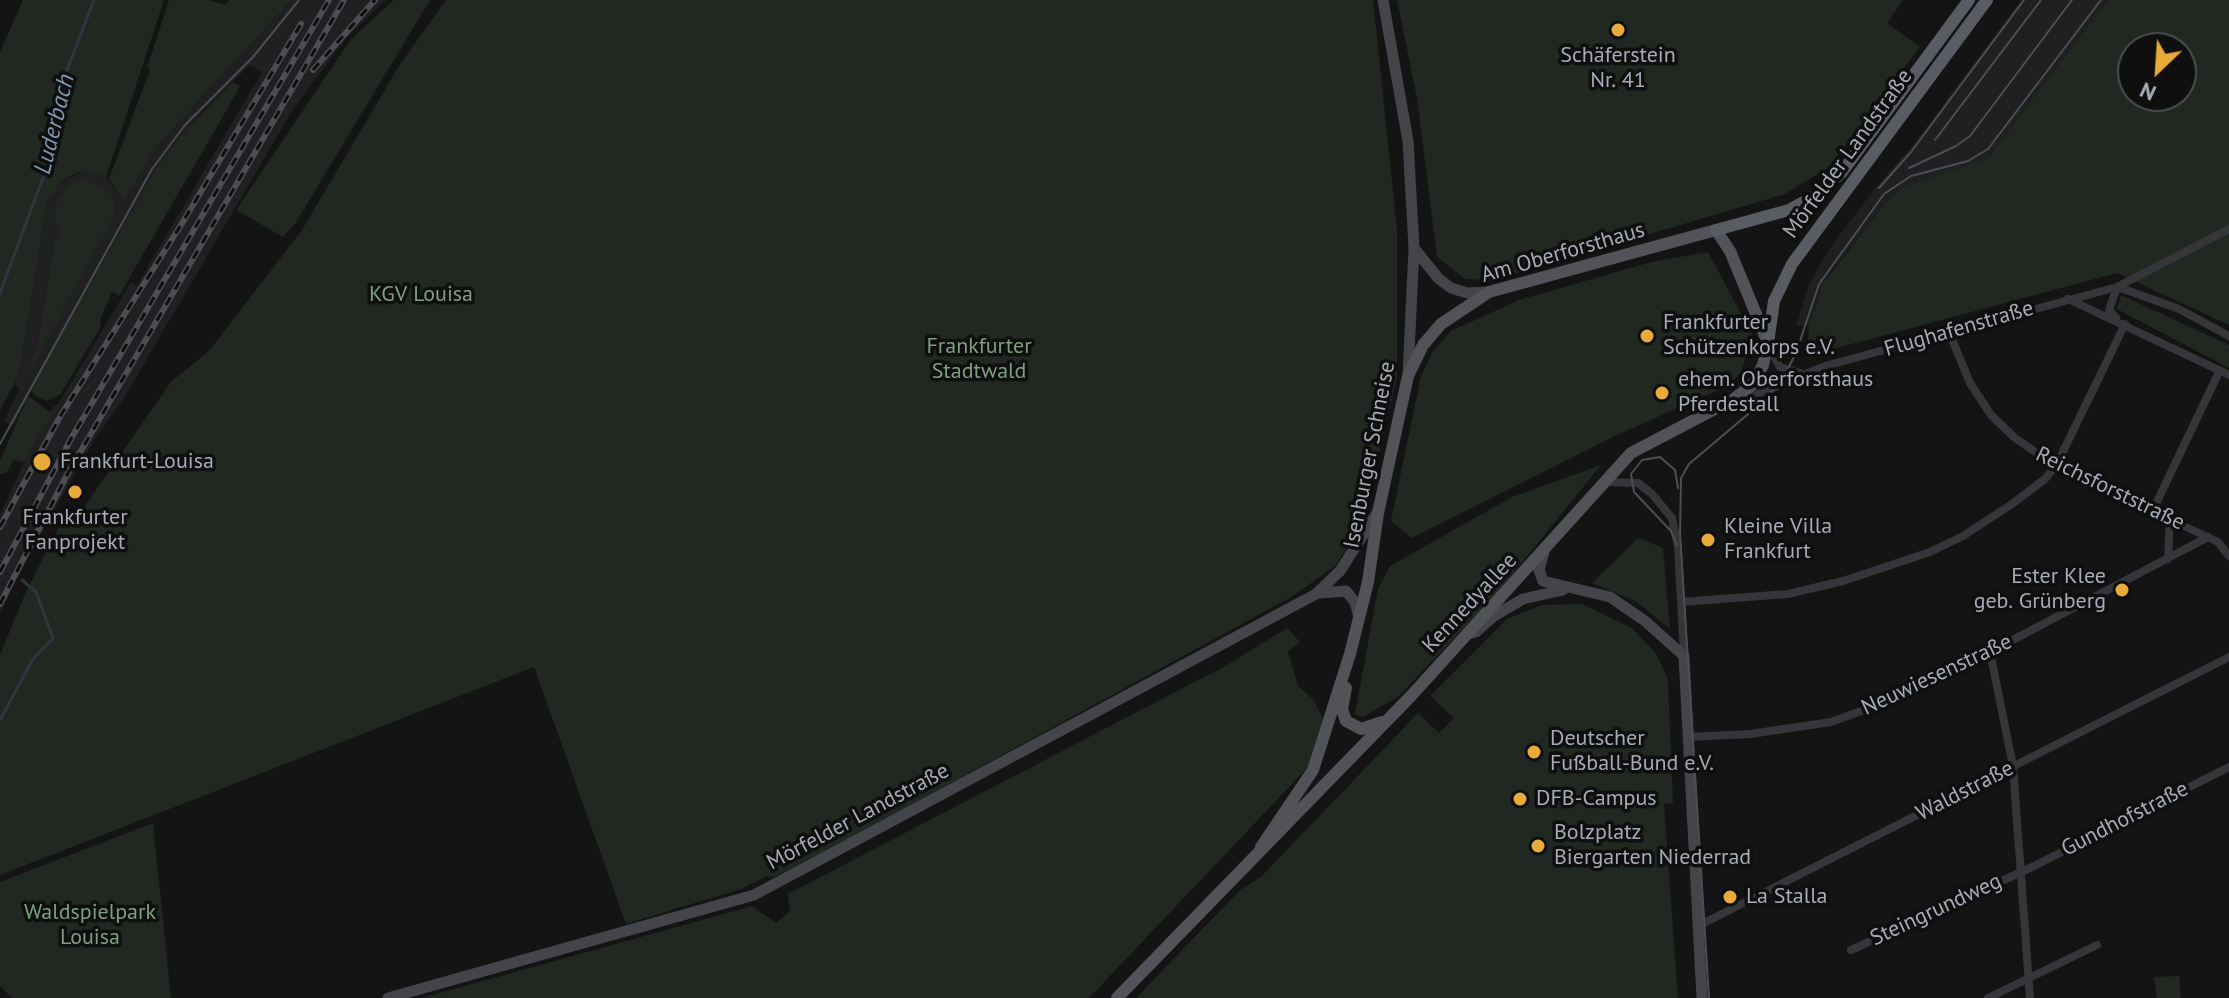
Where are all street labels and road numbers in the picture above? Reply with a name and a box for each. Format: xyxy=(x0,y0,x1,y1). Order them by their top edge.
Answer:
street label: Mörfelder Landstraße xyxy=(1778,64,1918,244)
street label: Am Oberforsthaus xyxy=(1478,217,1648,289)
street label: Flughafenstraße xyxy=(1881,295,2037,363)
street label: Isenburger Schneise xyxy=(1339,359,1401,551)
street label: Reichsforststraße xyxy=(2031,442,2189,536)
street label: Kennedyallee xyxy=(1417,548,1523,658)
street label: Neuwiesenstraße xyxy=(1858,629,2016,721)
street label: Waldstraße xyxy=(1912,755,2018,827)
street label: Mörfelder Landstraße xyxy=(762,758,954,876)
street label: Gundhofstraße xyxy=(2057,776,2193,862)
street label: Steingrundweg xyxy=(1866,868,2006,952)

